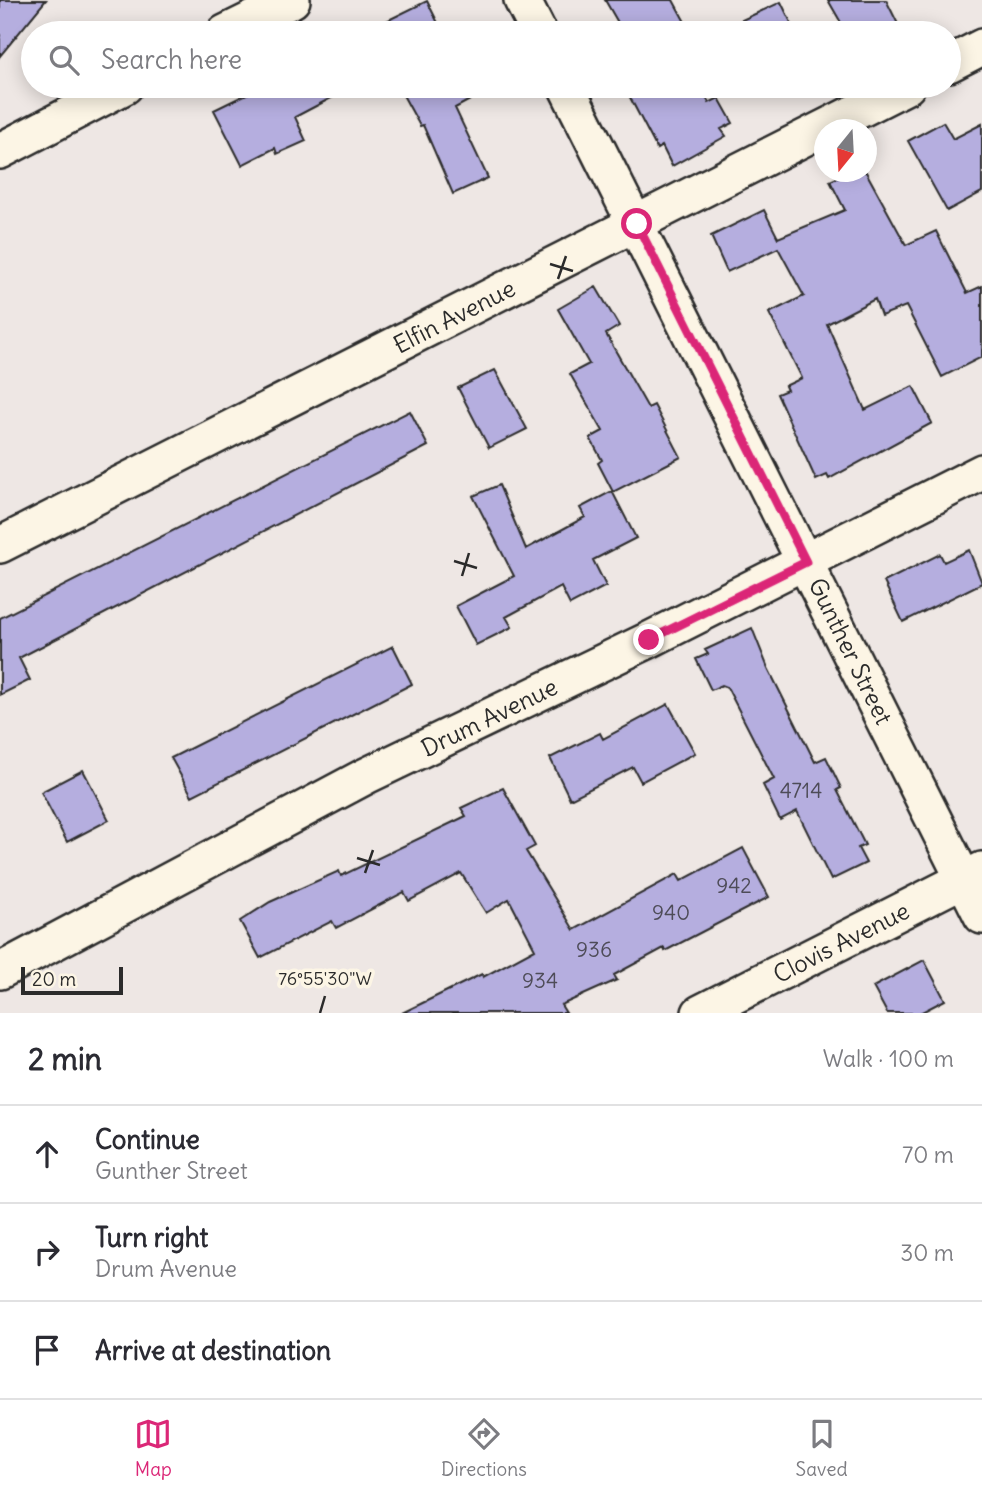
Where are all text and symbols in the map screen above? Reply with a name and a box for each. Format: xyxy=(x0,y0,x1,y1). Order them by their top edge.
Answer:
search box xyxy=(21,21,961,98)
icon: search xyxy=(45,41,83,79)
text: Search here xyxy=(101,43,242,76)
north arrow xyxy=(814,119,877,182)
route start xyxy=(621,208,652,239)
street label: Elfin Avenue xyxy=(388,272,520,360)
street label: Gunther Street xyxy=(803,573,899,729)
route end xyxy=(633,624,664,655)
street label: Drum Avenue xyxy=(416,671,562,763)
house number: 4714 xyxy=(780,777,822,804)
house number: 942 xyxy=(716,872,752,899)
street label: Clovis Avenue xyxy=(768,895,914,989)
house number: 940 xyxy=(652,899,690,926)
house number: 936 xyxy=(576,936,612,963)
scale bar xyxy=(21,964,122,996)
text: 20 m xyxy=(32,967,76,991)
text: 76°55'30"W xyxy=(278,967,372,990)
house number: 934 xyxy=(522,967,558,994)
text: 2 min xyxy=(28,1040,102,1078)
text: Walk · 100 m xyxy=(823,1044,954,1073)
text: Continue xyxy=(95,1123,200,1156)
icon: ahead xyxy=(28,1135,66,1173)
text: 70 m xyxy=(902,1140,954,1169)
text: Gunther Street xyxy=(95,1156,248,1185)
text: Turn right xyxy=(95,1221,208,1254)
icon: right xyxy=(28,1233,66,1271)
text: 30 m xyxy=(900,1238,954,1267)
text: Drum Avenue xyxy=(95,1254,237,1283)
icon: arrive xyxy=(28,1331,66,1369)
text: Arrive at destination xyxy=(95,1334,331,1367)
tab: Map xyxy=(134,1415,172,1481)
tab: Directions xyxy=(441,1415,527,1481)
tab: Saved xyxy=(796,1415,848,1481)

